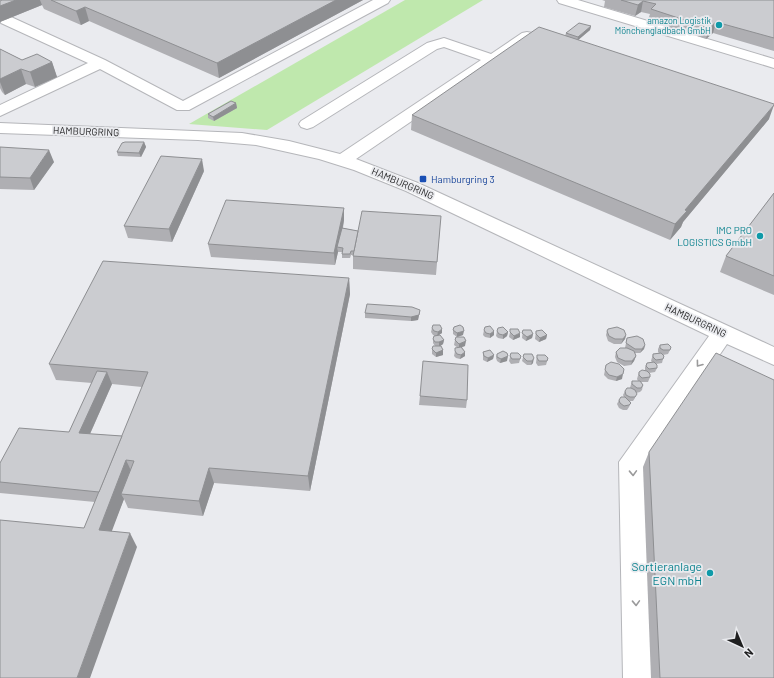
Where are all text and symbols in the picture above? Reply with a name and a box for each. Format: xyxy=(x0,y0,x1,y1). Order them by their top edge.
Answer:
place label: amazon Logistik Mönchengladbach GmbH xyxy=(615,15,711,36)
marker: amazon Logistik Mönchengladbach GmbH xyxy=(714,20,724,30)
street label: HAMBURGRING xyxy=(53,124,119,138)
street label: HAMBURGRING xyxy=(370,164,436,202)
place label: Hamburgring 3 xyxy=(431,173,495,185)
marker: Hamburgring 3 xyxy=(418,174,428,184)
place label: IMC PRO LOGISTICS GmbH xyxy=(677,224,752,248)
marker: IMC PRO LOGISTICS GmbH xyxy=(755,231,765,241)
street label: HAMBURGRING xyxy=(663,301,729,339)
one-way arrow xyxy=(697,359,704,366)
one-way arrow xyxy=(628,470,637,476)
place label: Sortieranlage EGN mbH xyxy=(631,559,702,587)
marker: Sortieranlage EGN mbH xyxy=(705,568,715,578)
one-way arrow xyxy=(632,600,640,606)
north arrow xyxy=(722,626,762,666)
text: N xyxy=(742,646,756,661)

